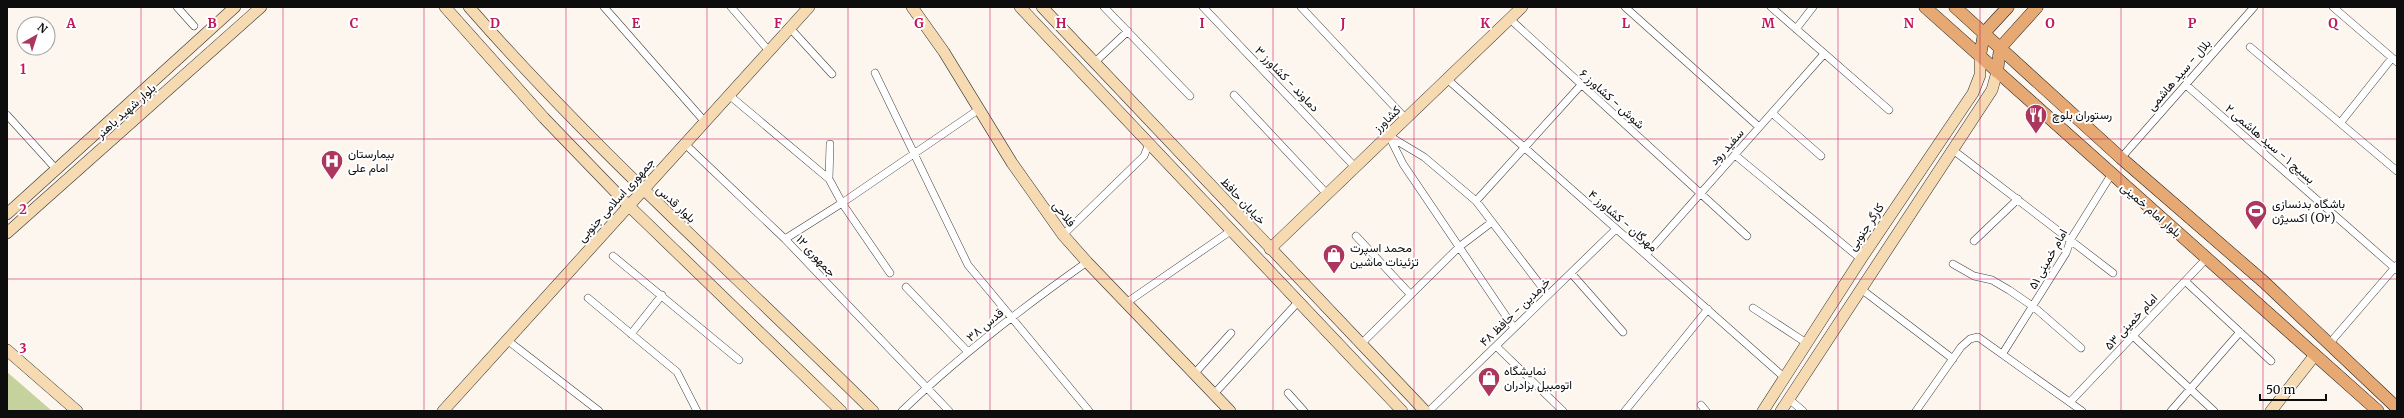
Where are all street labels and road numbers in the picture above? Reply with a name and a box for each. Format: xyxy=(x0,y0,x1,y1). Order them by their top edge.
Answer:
street label: بلال - سید هاشمی xyxy=(2143,36,2215,114)
street label: دماوند - کشاورز ۳ xyxy=(1251,43,1323,116)
street label: شوش - کشاورز ۶ xyxy=(1576,66,1648,132)
street label: بلوار شهید باهنر xyxy=(92,80,159,143)
street label: بسیج ۱ - سید هاشمی ۲ xyxy=(2221,101,2318,188)
street label: کشاورز xyxy=(1369,102,1404,137)
street label: سفید رود xyxy=(1706,125,1748,169)
street label: جمهوری اسلامی جنوبی xyxy=(574,154,658,246)
street label: خیابان حافظ xyxy=(1218,174,1269,227)
street label: بلوار امام خمینی xyxy=(2117,179,2185,241)
street label: بلوار قدس xyxy=(653,182,699,226)
street label: مهرگان - کشاورز ۴ xyxy=(1585,186,1661,256)
street label: فلاحی xyxy=(1049,198,1079,230)
street label: کارگر جنوبی xyxy=(1844,200,1888,254)
street label: امام خمینی ۵۱ xyxy=(2025,226,2071,292)
street label: جمهوری ۱۲ xyxy=(793,232,839,280)
street label: خرمدین - حافظ ۴۸ xyxy=(1476,274,1554,350)
street label: امام خمینی ۵۳ xyxy=(2101,290,2161,354)
street label: قدس ۳۸ xyxy=(963,305,1007,345)

